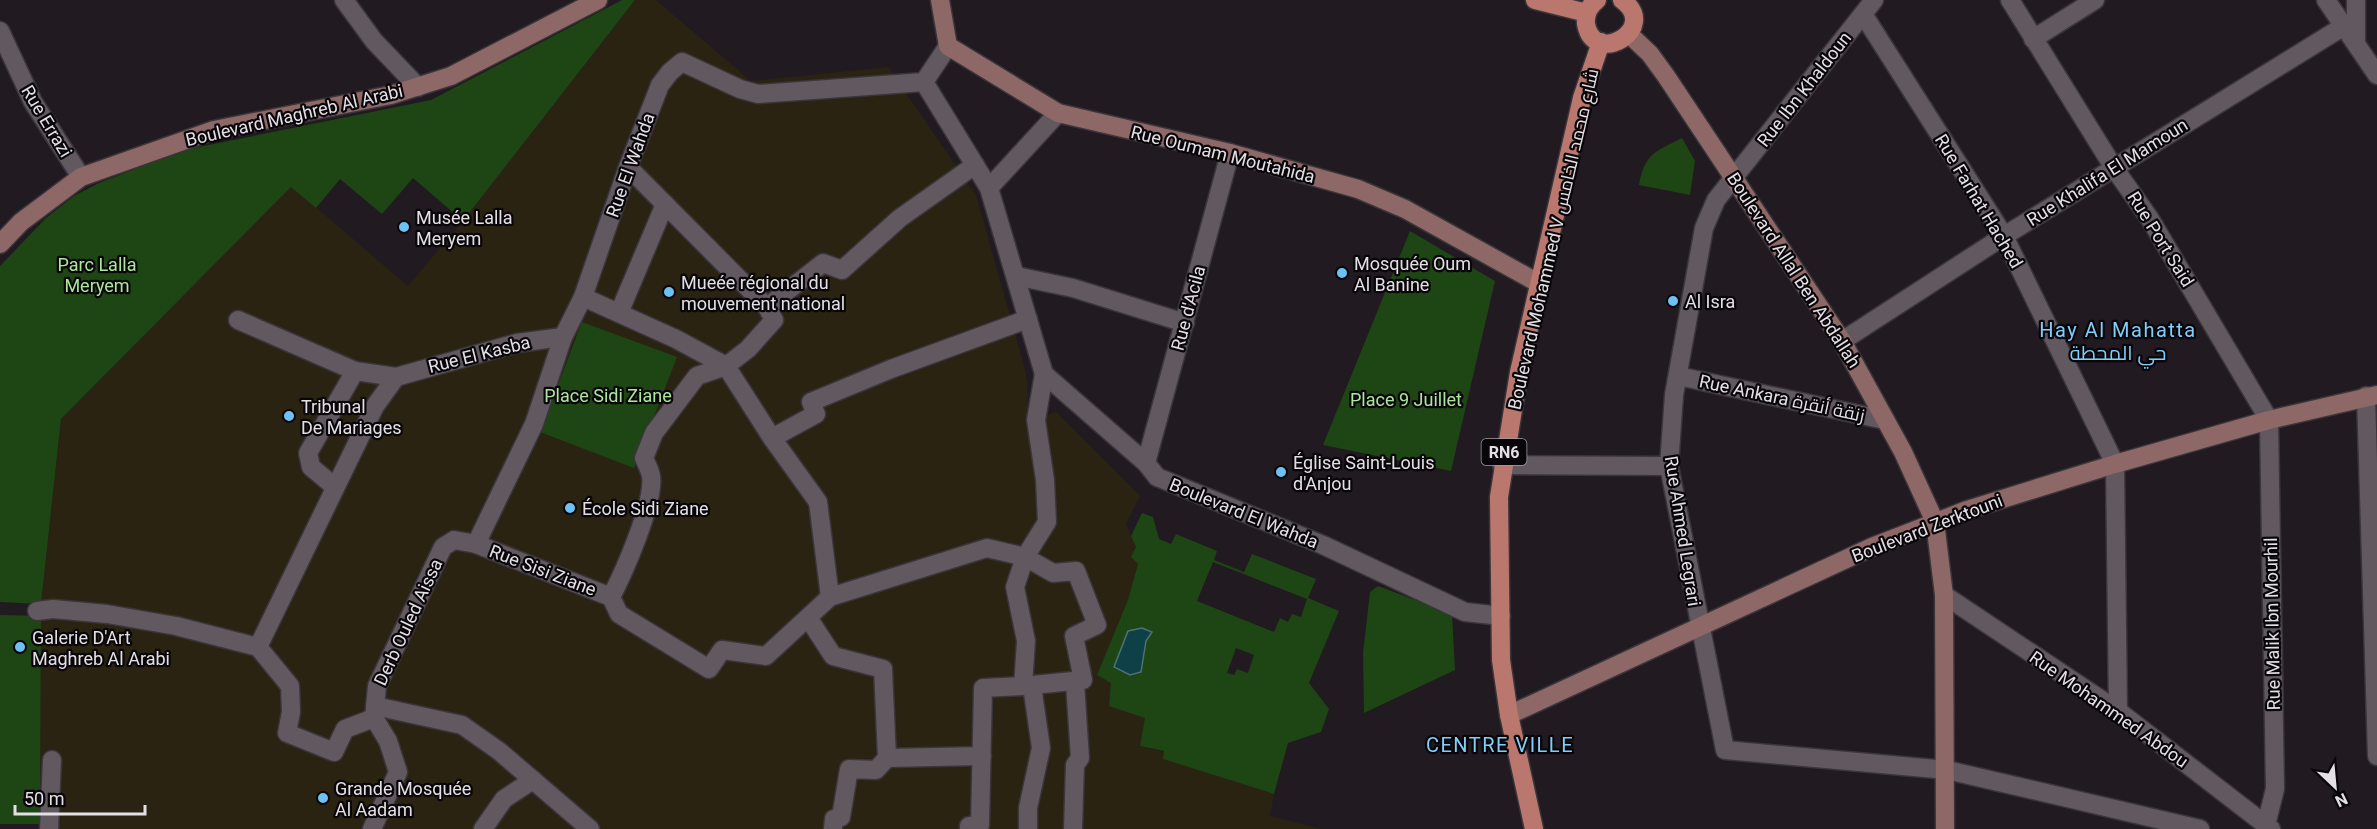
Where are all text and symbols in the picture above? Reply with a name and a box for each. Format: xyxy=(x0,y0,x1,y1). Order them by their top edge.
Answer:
street label: Rue Ibn Khaldoun xyxy=(1753,27,1855,151)
street label: Boulevard Mohammed V شارع محمد الخامس xyxy=(1503,66,1604,412)
street label: Boulevard Maghreb Al Arabi xyxy=(183,80,405,150)
street label: Rue Errazi xyxy=(17,81,77,161)
street label: Rue El Wahda xyxy=(601,110,659,220)
street label: Rue Khalifa El Mamoun xyxy=(2023,114,2191,230)
street label: Rue Oumam Moutahida xyxy=(1129,121,1317,187)
street label: Rue Farhat Hached xyxy=(1931,130,2027,272)
street label: Boulevard Allal Ben Abdallah xyxy=(1723,168,1865,372)
street label: Rue Port Said xyxy=(2123,187,2199,291)
place label: Musée Lalla Meryem xyxy=(416,207,513,249)
marker: Musée Lalla Meryem xyxy=(397,220,411,234)
place label: Mosquée Oum Al Banine xyxy=(1354,253,1471,295)
park label: Parc Lalla Meryem xyxy=(58,254,136,296)
street label: Rue d'Acila xyxy=(1167,263,1209,353)
marker: Mosquée Oum Al Banine xyxy=(1335,266,1349,280)
place label: Mueée régional du mouvement national xyxy=(681,272,845,314)
marker: Mueée régional du mouvement national xyxy=(662,285,676,299)
place label: Al Isra xyxy=(1685,291,1735,312)
marker: Al Isra xyxy=(1666,294,1680,308)
district label: Hay Al Mahatta حي المحطة xyxy=(2039,318,2197,369)
street label: Rue El Kasba xyxy=(426,331,532,377)
street label: Rue Ankara زنقة أنقرة xyxy=(1697,370,1867,427)
park label: Place Sidi Ziane xyxy=(544,385,672,406)
park label: Place 9 Juillet xyxy=(1350,389,1462,410)
place label: Tribunal De Mariages xyxy=(301,396,402,438)
marker: Tribunal De Mariages xyxy=(282,409,296,423)
road number: RN6 xyxy=(1482,439,1526,465)
place label: Église Saint-Louis d'Anjou xyxy=(1293,452,1434,494)
street label: Rue Ahmed Legrari xyxy=(1661,454,1705,608)
marker: Église Saint-Louis d'Anjou xyxy=(1274,465,1288,479)
street label: Boulevard El Wahda xyxy=(1167,474,1321,552)
street label: Boulevard Zerktouni xyxy=(1849,490,2005,566)
place label: École Sidi Ziane xyxy=(582,498,709,519)
marker: École Sidi Ziane xyxy=(563,501,577,515)
street label: Rue Malik Ibn Mourhil xyxy=(2260,537,2284,711)
street label: Rue Sisi Ziane xyxy=(487,540,599,600)
street label: Derb Ouled Aissa xyxy=(369,555,447,689)
place label: Galerie D'Art Maghreb Al Arabi xyxy=(32,627,170,669)
marker: Galerie D'Art Maghreb Al Arabi xyxy=(13,640,27,654)
street label: Rue Mohammed Abdou xyxy=(2026,646,2192,772)
district label: CENTRE VILLE xyxy=(1426,733,1574,757)
north arrow xyxy=(2305,757,2365,817)
scale bar xyxy=(15,778,146,816)
place label: Grande Mosquée Al Aadam xyxy=(335,778,471,820)
text: 50 m xyxy=(24,788,64,809)
text: N xyxy=(2332,789,2351,811)
marker: Grande Mosquée Al Aadam xyxy=(316,791,330,805)

